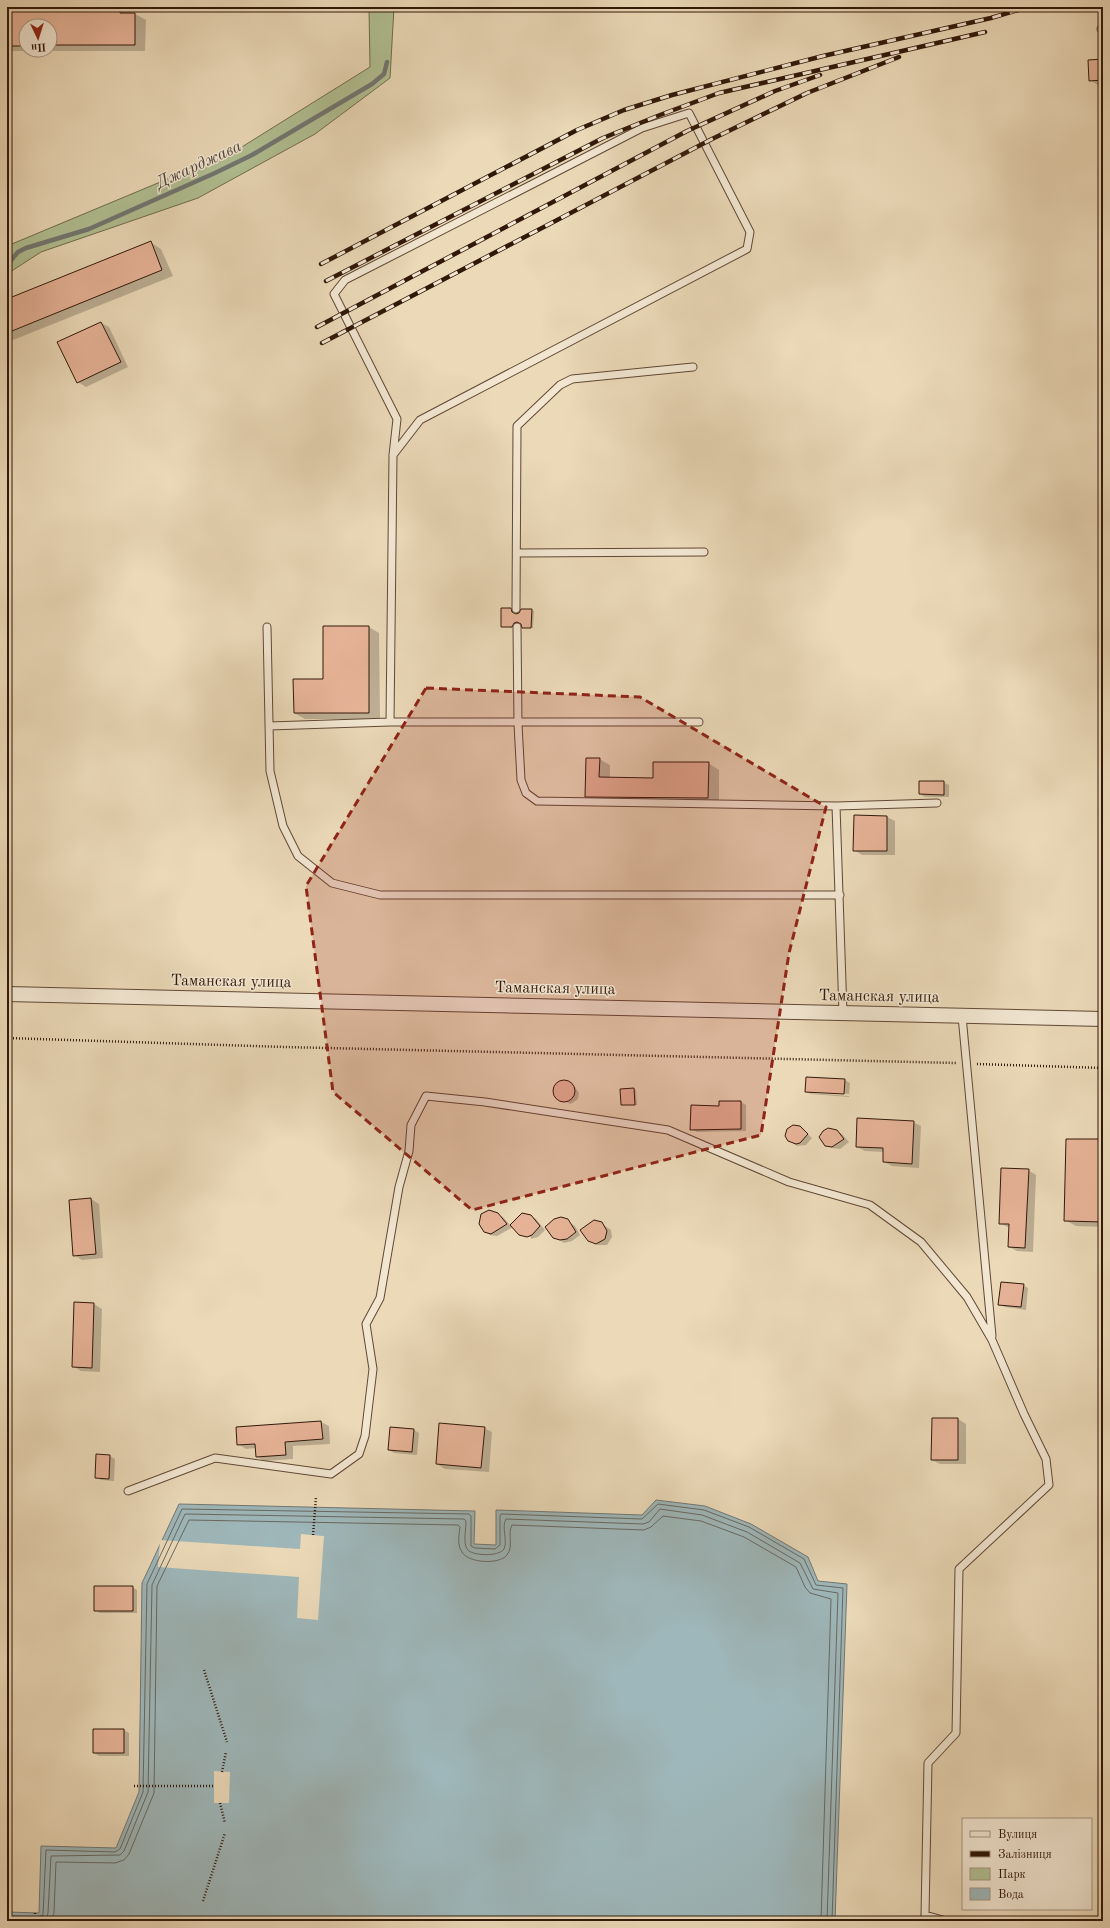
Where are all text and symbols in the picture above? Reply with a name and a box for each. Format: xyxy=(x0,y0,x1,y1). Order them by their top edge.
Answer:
north arrow xyxy=(18,18,58,58)
text: Пн xyxy=(31,40,47,52)
water label: Джарджава xyxy=(152,138,245,193)
street label: Таманская улица xyxy=(170,973,292,991)
street label: Таманская улица xyxy=(494,980,616,998)
street label: Таманская улица xyxy=(818,988,940,1006)
legend xyxy=(962,1818,1092,1910)
text: Вулиця xyxy=(998,1829,1037,1841)
text: Залізниця xyxy=(998,1848,1052,1861)
text: Парк xyxy=(998,1869,1026,1881)
text: Вода xyxy=(998,1889,1024,1901)

